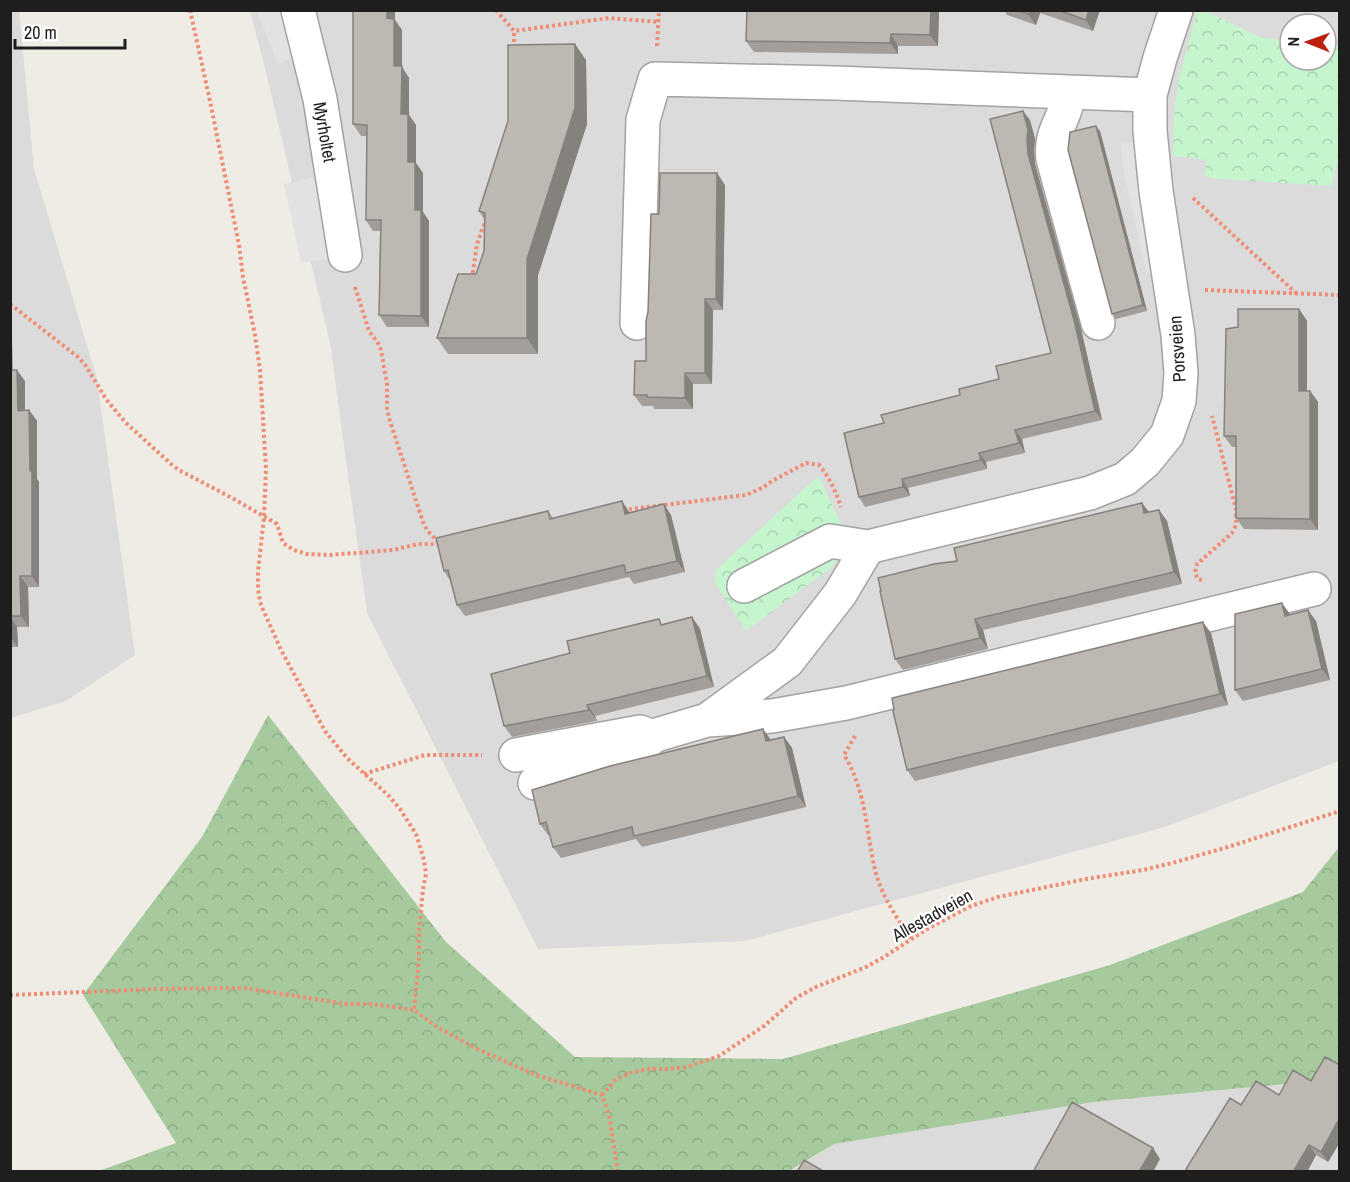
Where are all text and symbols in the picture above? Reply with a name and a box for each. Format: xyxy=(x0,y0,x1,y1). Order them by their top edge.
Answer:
scale bar xyxy=(15,12,124,50)
north arrow xyxy=(1278,12,1338,72)
text: 20 m xyxy=(24,20,57,45)
text: N xyxy=(1282,37,1304,47)
street label: Myrholtet xyxy=(307,100,343,164)
street label: Porsveien xyxy=(1162,315,1192,383)
street label: Allestadveien xyxy=(886,883,977,948)

